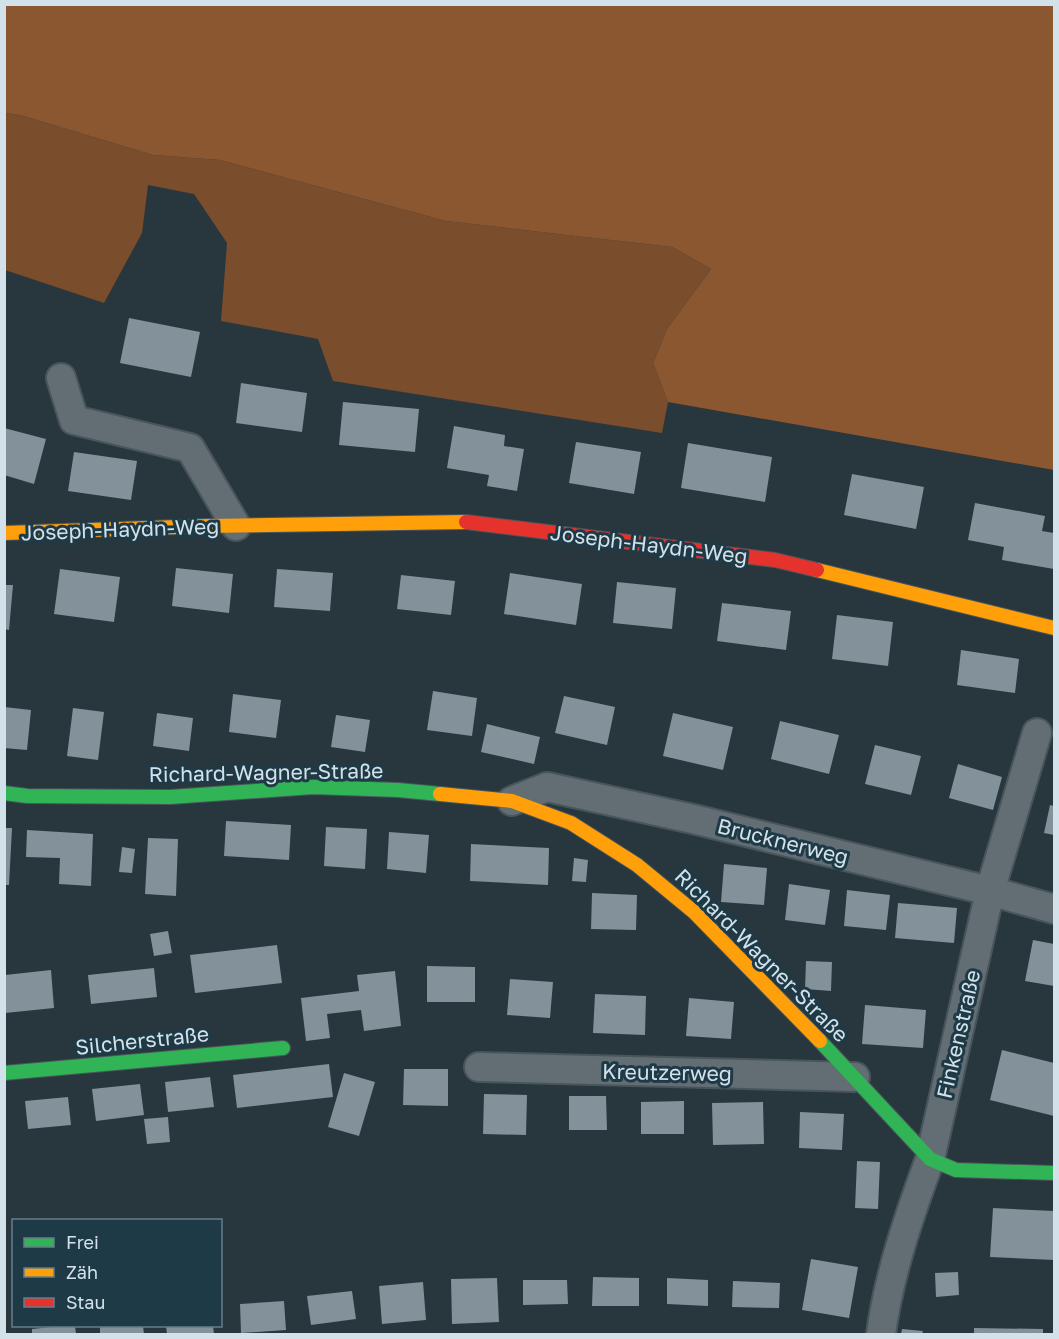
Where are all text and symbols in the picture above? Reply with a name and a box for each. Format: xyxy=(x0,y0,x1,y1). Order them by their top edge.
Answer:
street label: Joseph-Haydn-Weg xyxy=(20,513,220,545)
street label: Joseph-Haydn-Weg xyxy=(549,519,749,569)
street label: Richard-Wagner-Straße xyxy=(148,757,384,787)
street label: Brucknerweg xyxy=(715,812,851,870)
street label: Richard-Wagner-Straße xyxy=(670,863,854,1047)
street label: Finkenstraße xyxy=(931,967,985,1101)
street label: Silcherstraße xyxy=(74,1020,210,1060)
street label: Kreutzerweg xyxy=(602,1058,732,1086)
legend xyxy=(12,1219,222,1327)
text: Frei xyxy=(66,1231,99,1253)
text: Zäh xyxy=(66,1261,98,1283)
text: Stau xyxy=(66,1291,105,1313)

